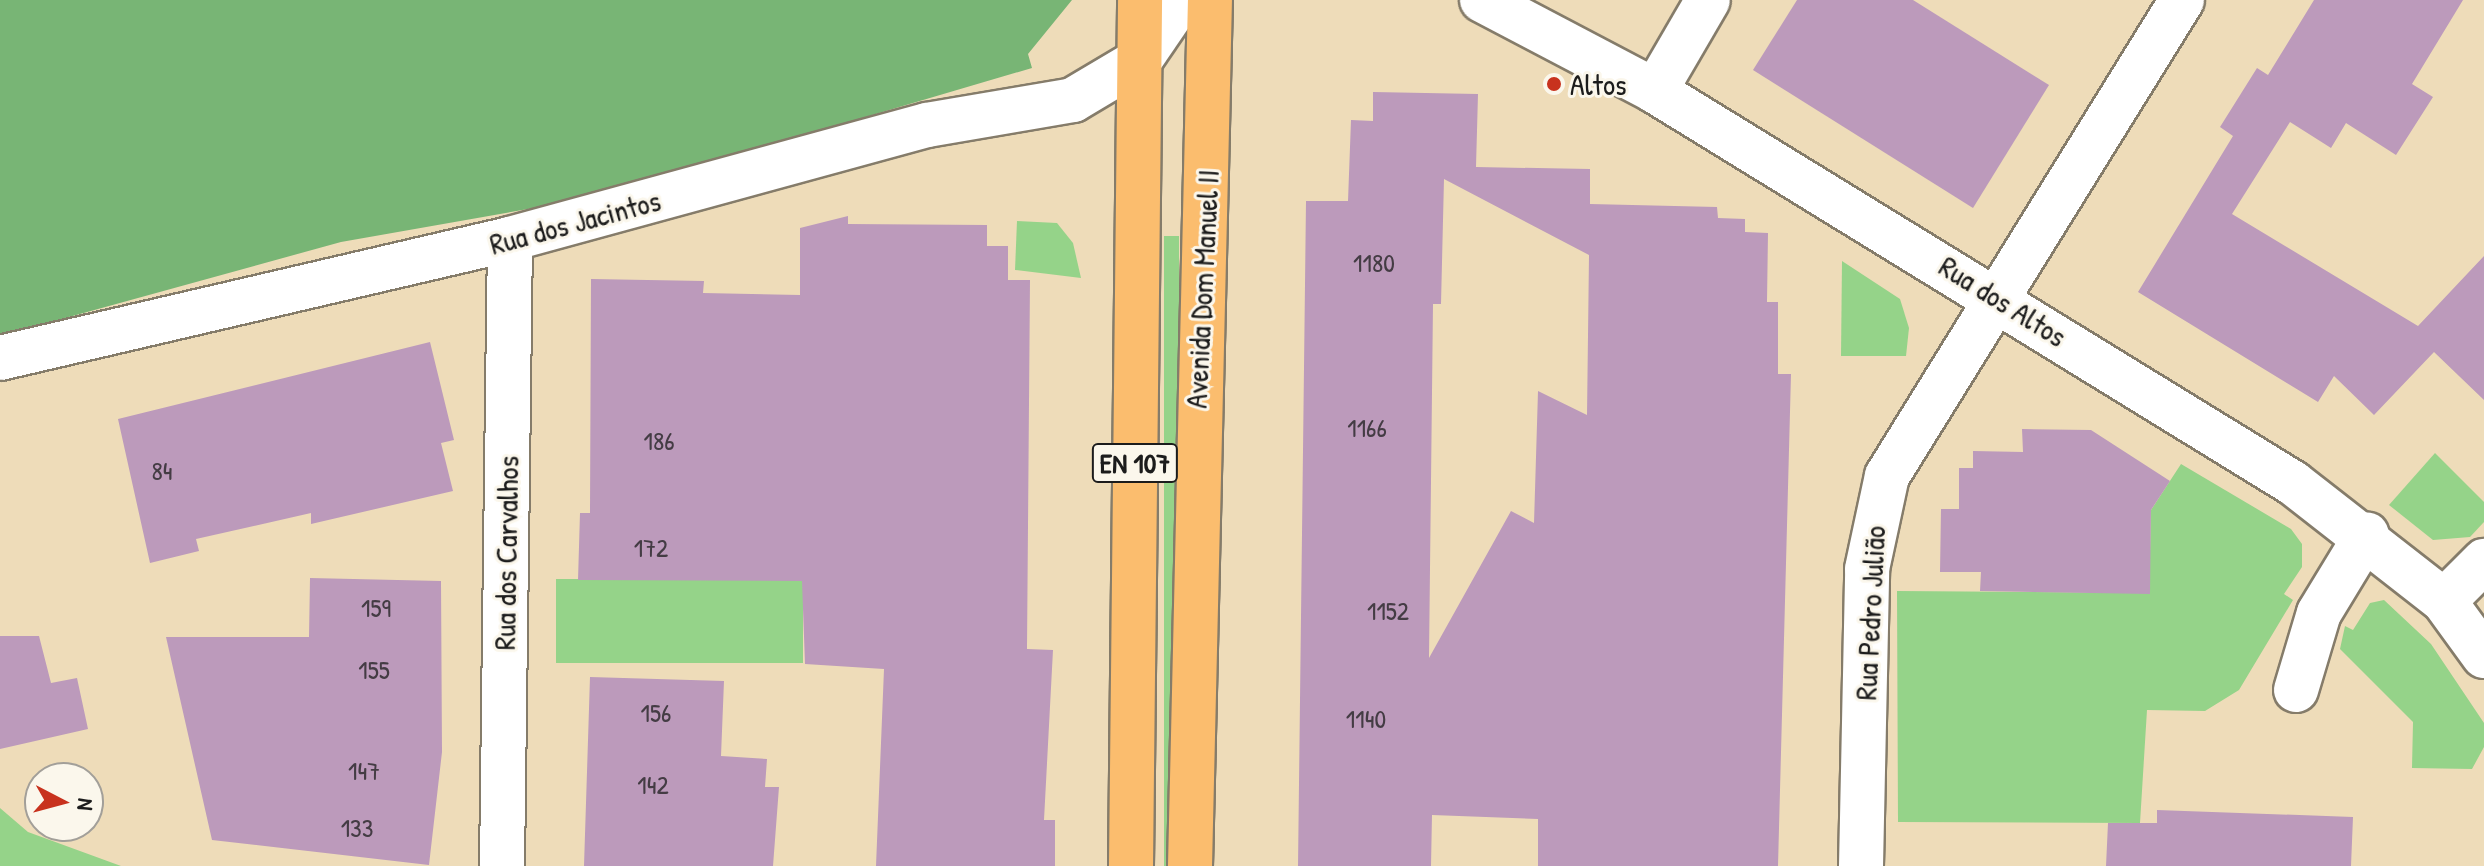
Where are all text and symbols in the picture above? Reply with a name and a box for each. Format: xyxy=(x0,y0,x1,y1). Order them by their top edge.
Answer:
place label: Altos xyxy=(1570,66,1627,102)
marker: Altos xyxy=(1545,75,1563,93)
street label: Avenida Dom Manuel II xyxy=(1178,169,1226,409)
street label: Rua dos Jacintos xyxy=(486,182,664,262)
house number: 1180 xyxy=(1353,247,1395,279)
street label: Rua dos Altos xyxy=(1933,248,2073,354)
house number: 1166 xyxy=(1347,412,1387,444)
house number: 186 xyxy=(643,425,675,457)
road number: EN 107 xyxy=(1091,439,1179,487)
house number: 84 xyxy=(151,455,173,487)
street label: Rua dos Carvalhos xyxy=(486,456,526,650)
street label: Rua Pedro Julião xyxy=(1847,525,1893,701)
house number: 172 xyxy=(634,532,668,564)
house number: 159 xyxy=(361,592,391,624)
house number: 1152 xyxy=(1367,595,1409,627)
house number: 155 xyxy=(358,654,390,686)
house number: 156 xyxy=(641,697,671,729)
house number: 1140 xyxy=(1346,703,1386,735)
house number: 147 xyxy=(348,755,380,787)
north arrow xyxy=(24,762,104,842)
house number: 142 xyxy=(637,769,669,801)
text: N xyxy=(70,797,101,812)
house number: 133 xyxy=(341,812,373,844)

